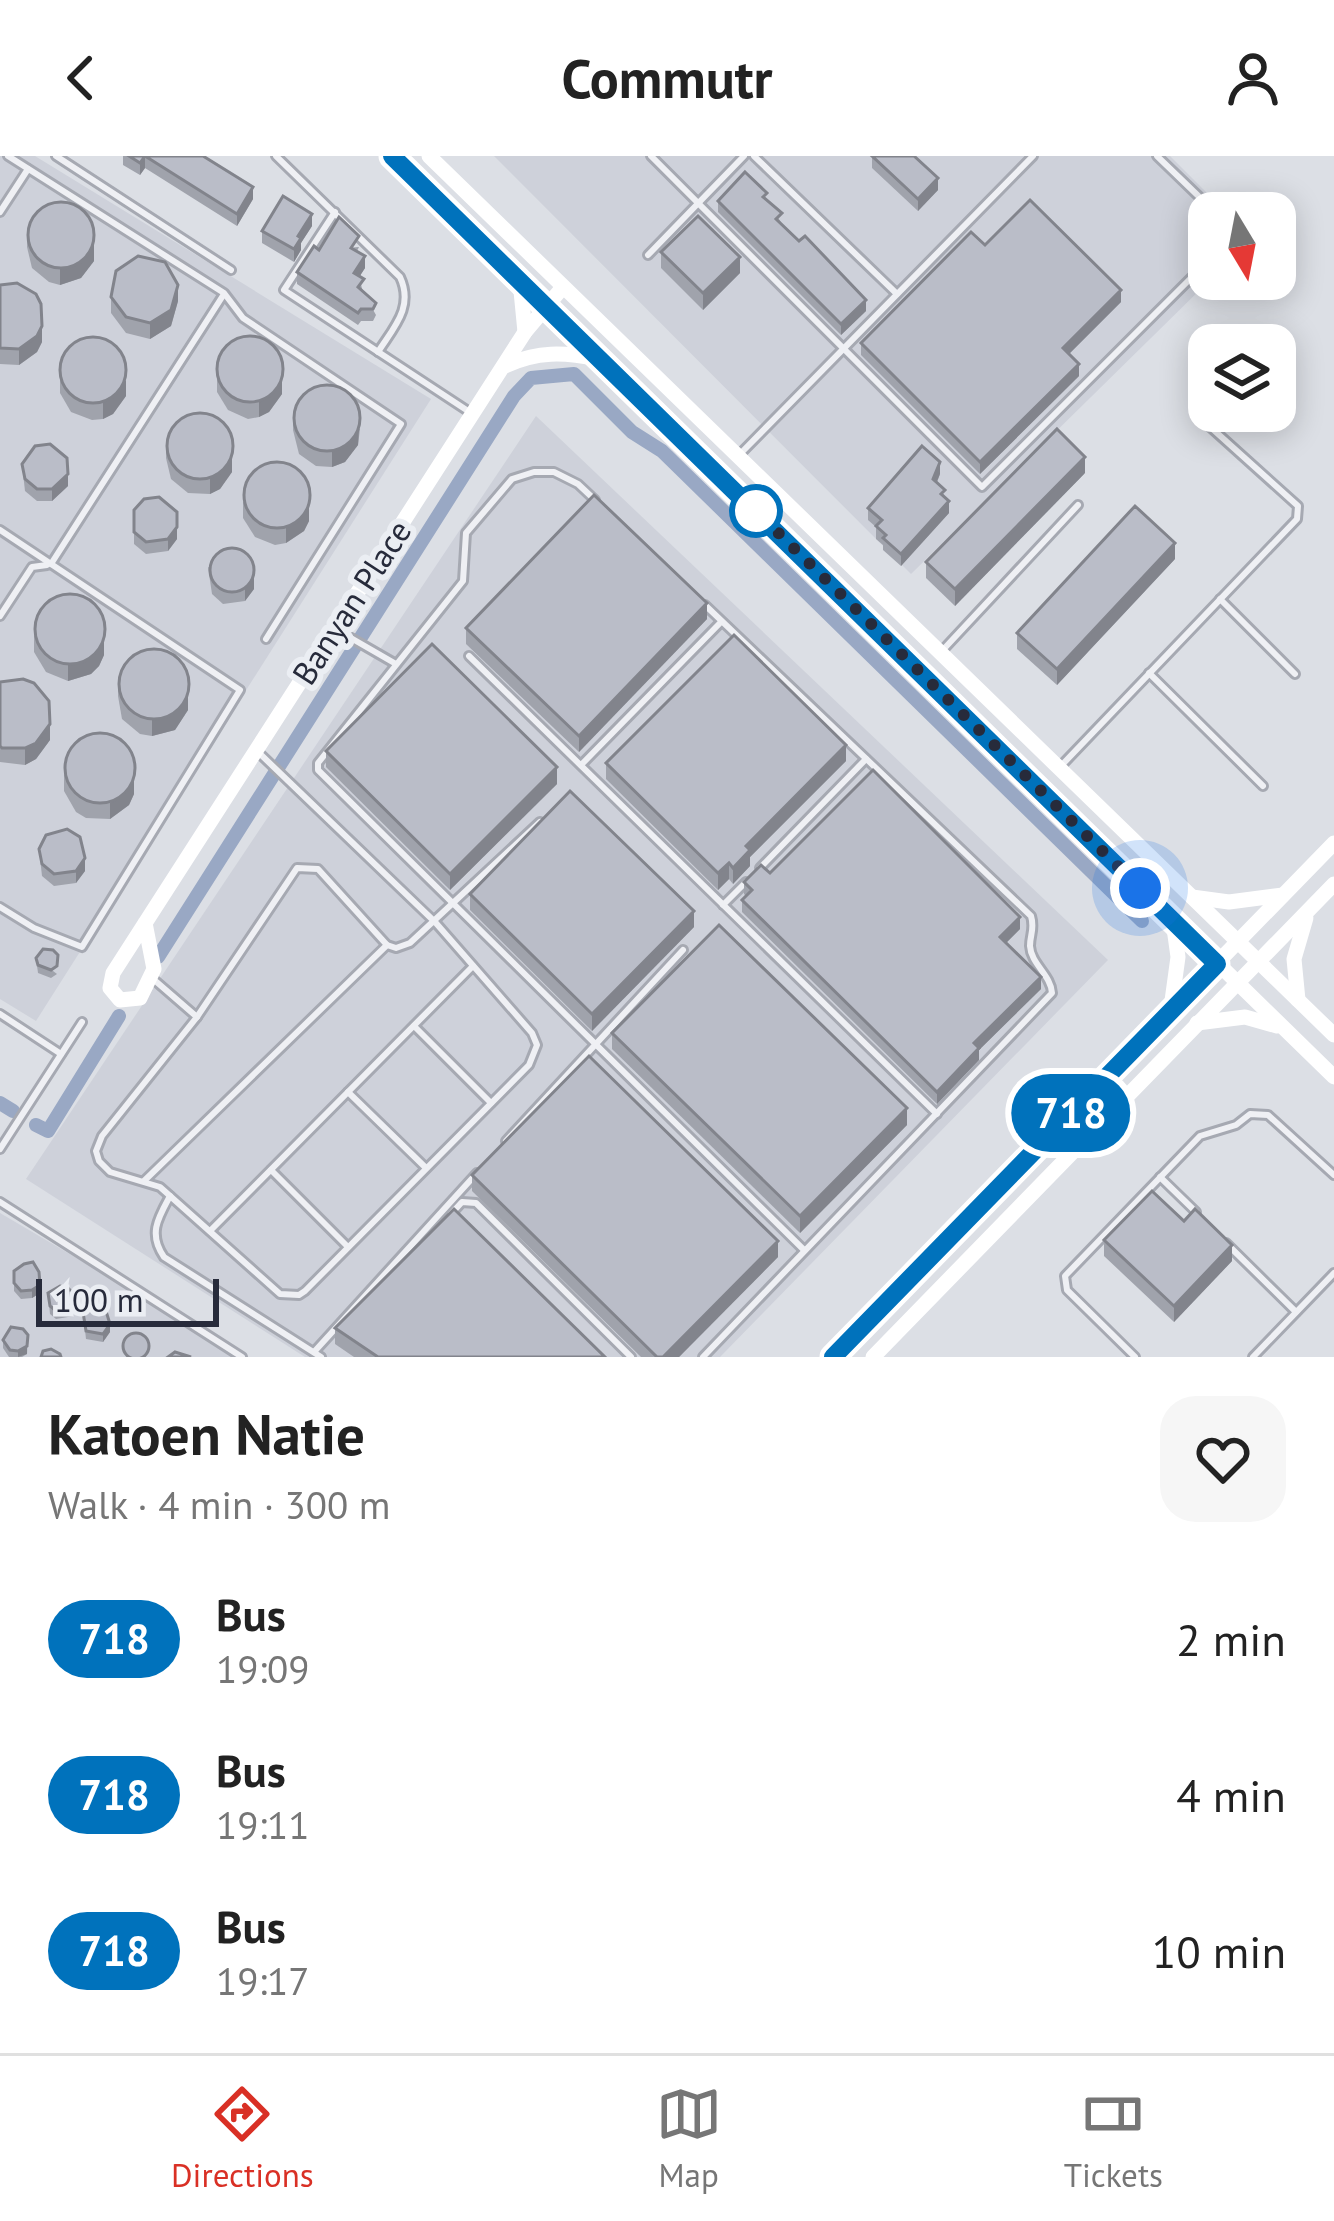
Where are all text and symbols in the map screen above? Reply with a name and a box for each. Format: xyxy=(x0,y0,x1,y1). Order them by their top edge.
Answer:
text: Commutr xyxy=(561,43,773,113)
icon: back xyxy=(48,45,114,111)
icon: person xyxy=(1220,45,1286,111)
north arrow xyxy=(1188,192,1296,300)
map controls xyxy=(1188,192,1296,432)
button: layers xyxy=(1188,324,1296,432)
unlabelled marker xyxy=(731,486,781,536)
street label: Banyan Place xyxy=(282,512,420,692)
your location xyxy=(1110,858,1170,918)
line badge: 718 xyxy=(1002,1074,1140,1152)
text: 718 xyxy=(1035,1085,1107,1140)
scale bar xyxy=(36,1273,219,1326)
text: 100 m xyxy=(54,1278,144,1321)
button: heart xyxy=(1160,1396,1286,1522)
text: Katoen Natie xyxy=(48,1397,365,1471)
text: Walk · 4 min · 300 m xyxy=(48,1479,390,1530)
text: Bus xyxy=(216,1585,286,1643)
text: 2 min xyxy=(1176,1610,1286,1668)
text: 718 xyxy=(78,1611,150,1666)
text: 19:09 xyxy=(216,1643,310,1694)
text: Bus xyxy=(216,1741,286,1799)
text: 4 min xyxy=(1176,1766,1286,1824)
text: 718 xyxy=(78,1767,150,1822)
text: 19:11 xyxy=(216,1799,310,1850)
text: Bus xyxy=(216,1897,286,1955)
text: 10 min xyxy=(1152,1922,1286,1980)
text: 718 xyxy=(78,1923,150,1978)
text: 19:17 xyxy=(216,1955,310,2006)
tab: Directions xyxy=(171,2081,314,2196)
tab: Map xyxy=(656,2081,722,2196)
tab: Tickets xyxy=(1064,2081,1163,2196)

